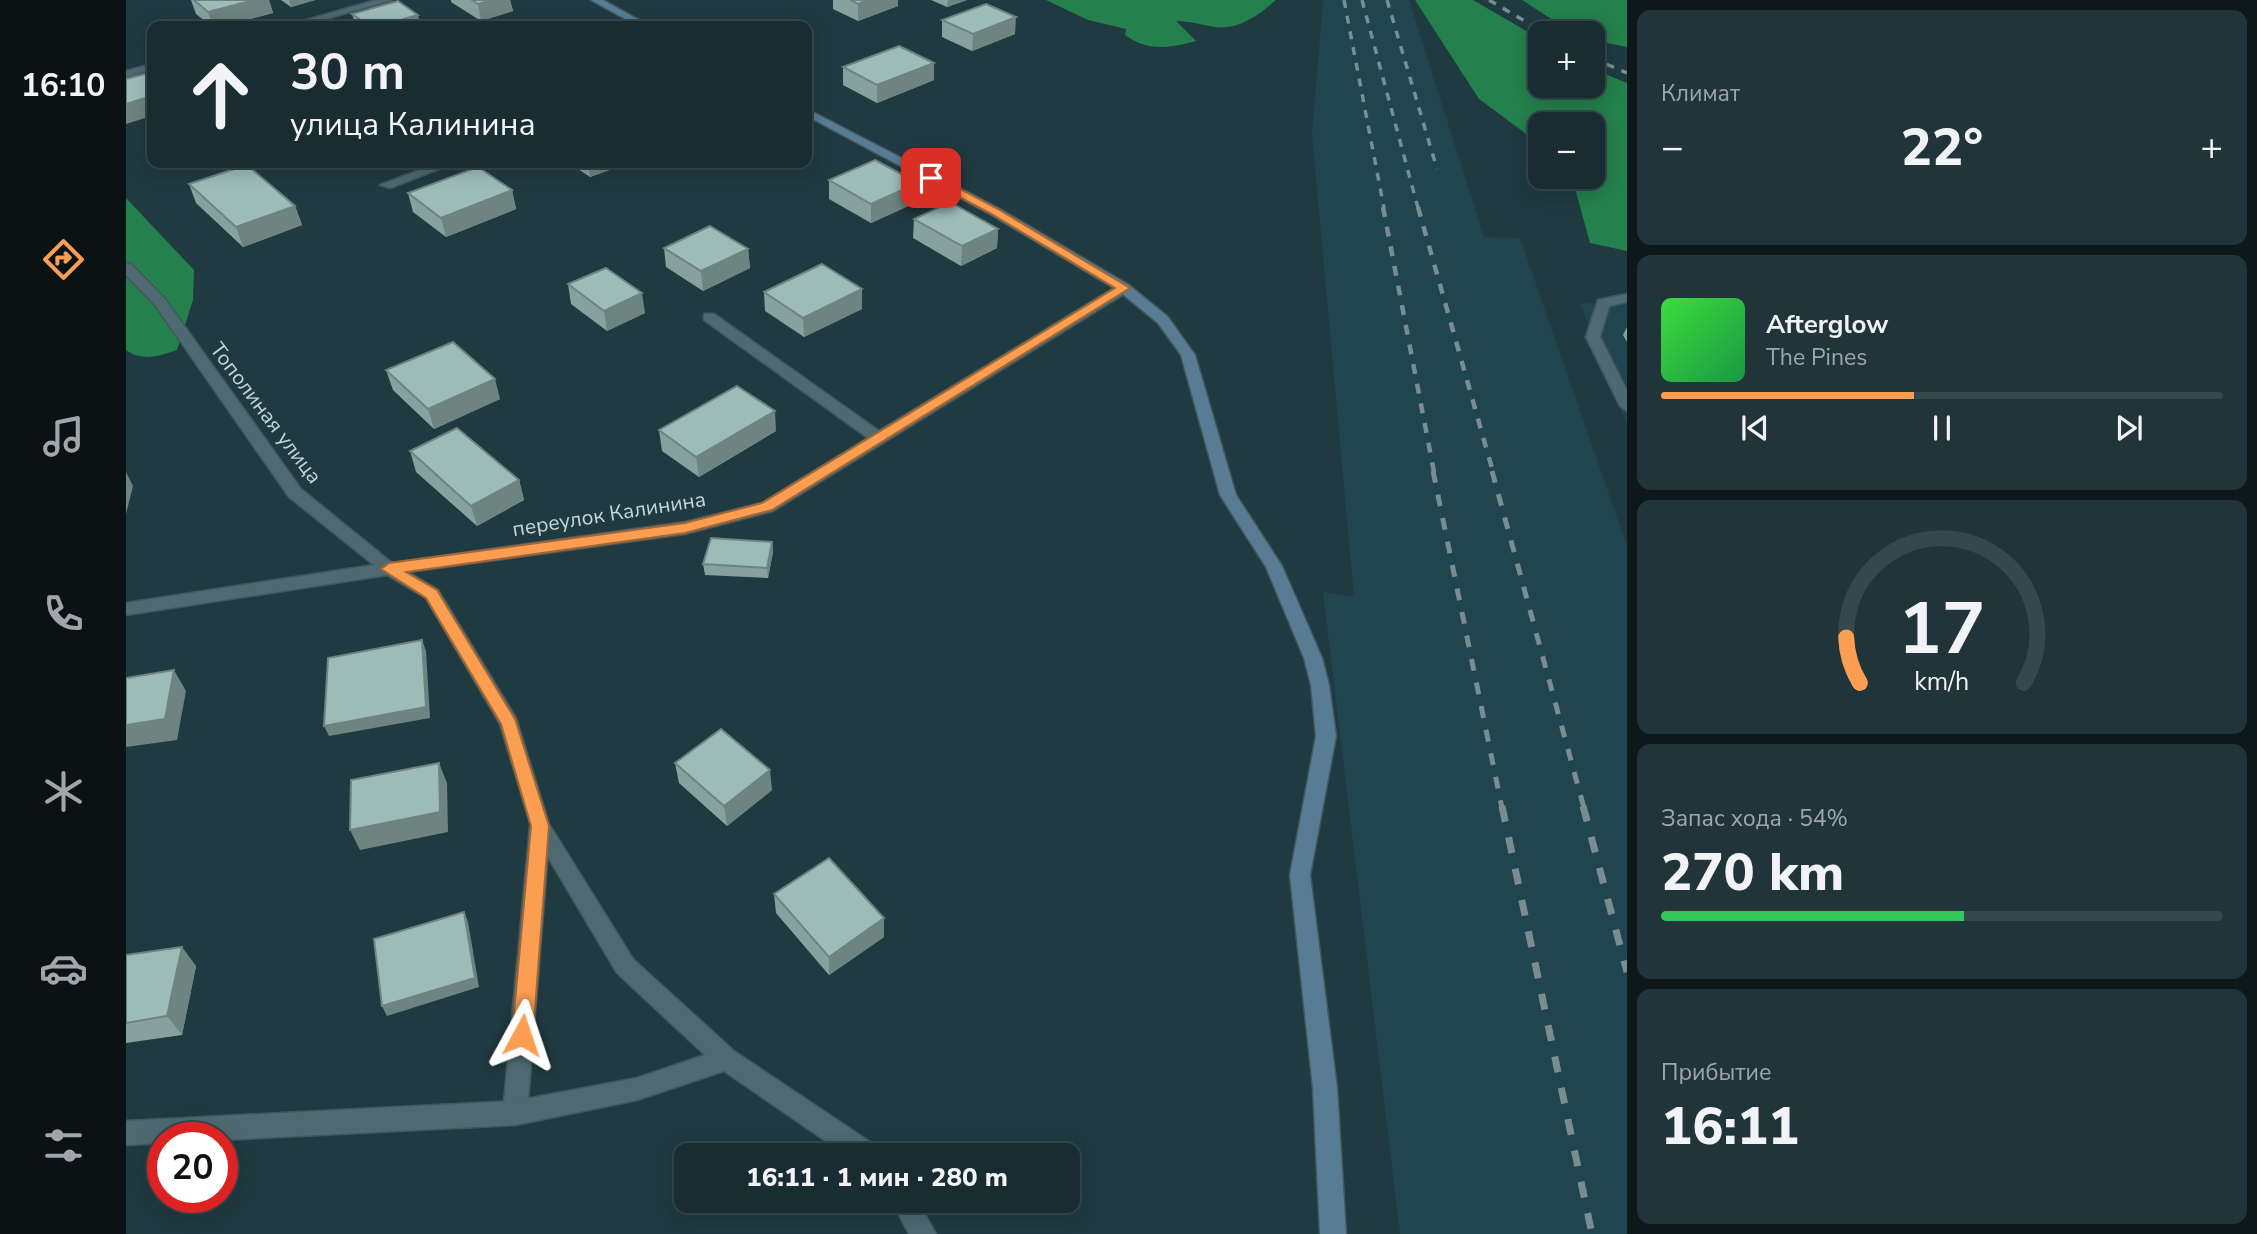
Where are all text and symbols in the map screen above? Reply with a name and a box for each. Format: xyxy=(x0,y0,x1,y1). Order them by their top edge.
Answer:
map controls xyxy=(1528,21,1605,189)
button: + xyxy=(1528,21,1605,98)
text: 30 m xyxy=(290,39,405,106)
icon: ahead xyxy=(175,49,266,140)
text: 16:10 xyxy=(21,64,105,107)
text: Климат xyxy=(1661,78,1740,109)
text: улица Калинина xyxy=(290,103,536,146)
button: − xyxy=(1528,112,1605,189)
text: 22° xyxy=(1901,112,1983,183)
text: − xyxy=(1661,122,1684,173)
text: + xyxy=(2200,122,2223,173)
pin xyxy=(901,148,961,208)
icon: arrive xyxy=(912,159,950,197)
icon: directions xyxy=(39,235,88,284)
text: Afterglow xyxy=(1766,307,1889,342)
street label: Тополиная улица xyxy=(204,337,328,489)
text: The Pines xyxy=(1766,342,1867,373)
icon: previous xyxy=(1736,409,1774,447)
icon: pause xyxy=(1923,409,1961,447)
icon: next xyxy=(2110,409,2148,447)
icon: music xyxy=(39,412,88,461)
street label: переулок Калинина xyxy=(510,485,708,543)
text: 17 xyxy=(1898,579,1986,679)
icon: phone xyxy=(39,589,88,638)
text: km/h xyxy=(1914,665,1970,699)
icon: climate xyxy=(39,767,88,816)
text: Запас хода · 54% xyxy=(1661,803,1848,834)
text: 270 km xyxy=(1661,837,1844,908)
icon: car xyxy=(39,944,88,993)
position arrow xyxy=(485,998,559,1072)
text: Прибытие xyxy=(1661,1057,1771,1088)
text: 16:11 xyxy=(1661,1091,1799,1162)
icon: filters xyxy=(39,1121,88,1170)
speed limit sign: 20 xyxy=(147,1122,238,1213)
text: 16:11 · 1 мин · 280 m xyxy=(746,1160,1008,1195)

